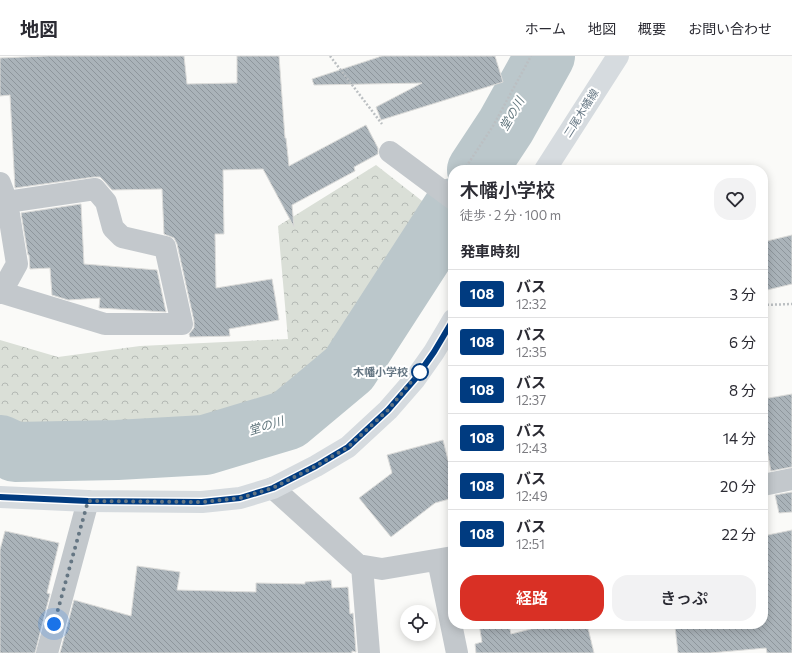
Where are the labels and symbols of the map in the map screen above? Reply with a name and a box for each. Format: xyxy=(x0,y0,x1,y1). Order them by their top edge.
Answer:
street label: 二尾木幡線 xyxy=(560,86,601,140)
water label: 堂の川 xyxy=(496,93,527,133)
marker: 木幡小学校 xyxy=(411,363,429,381)
place label: 木幡小学校 xyxy=(353,365,408,378)
water label: 堂の川 xyxy=(246,413,287,437)
your location xyxy=(44,614,64,634)

